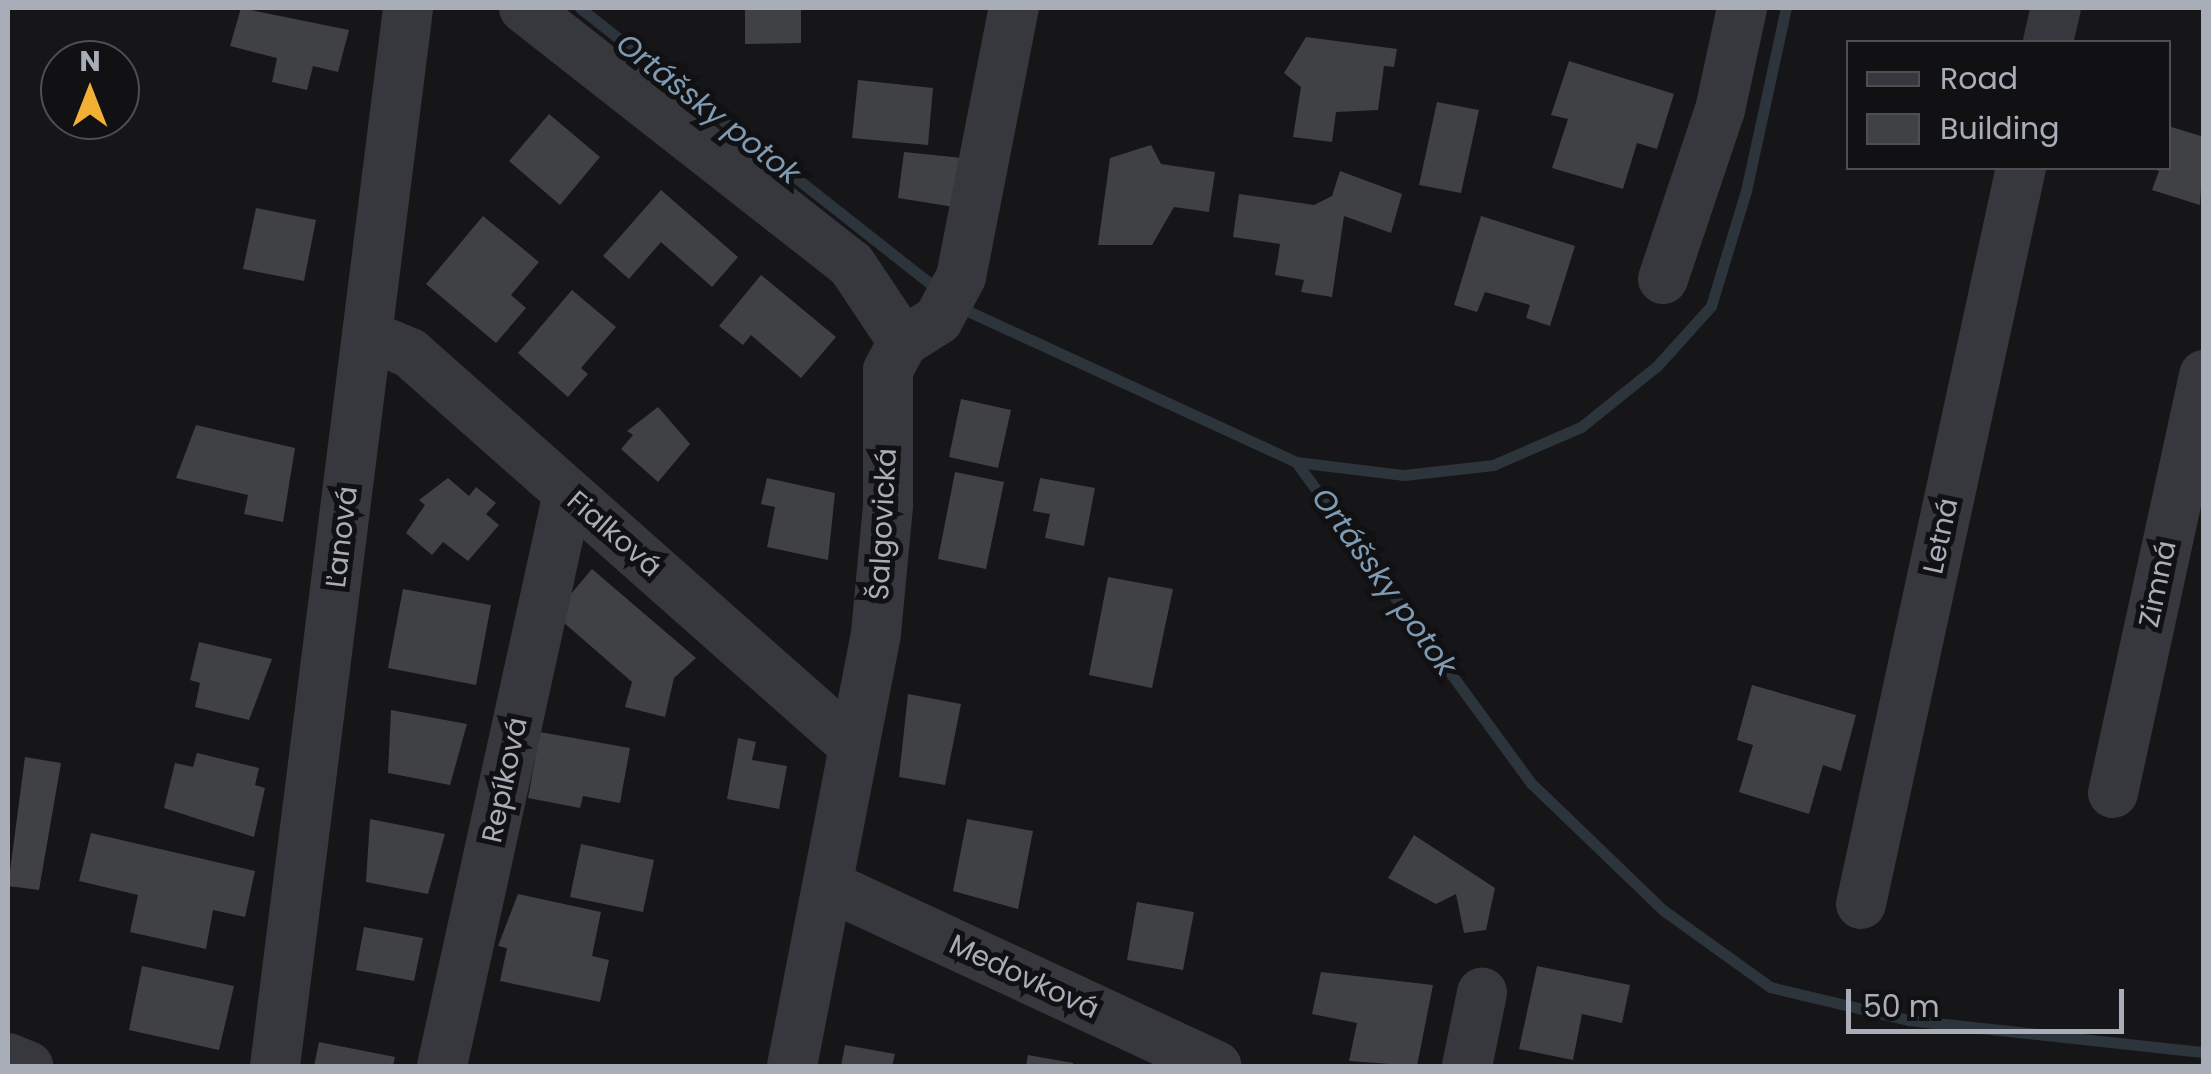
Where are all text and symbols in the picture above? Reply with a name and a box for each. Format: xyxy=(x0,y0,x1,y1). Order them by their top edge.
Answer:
water label: Ortášsky potok xyxy=(609,26,807,192)
north arrow xyxy=(40,40,140,140)
legend xyxy=(1846,40,2171,170)
text: N xyxy=(79,42,101,81)
text: Road xyxy=(1940,57,2018,100)
text: Building xyxy=(1940,107,2060,150)
street label: Šalgovická xyxy=(862,447,904,601)
water label: Ortášsky potok xyxy=(1304,481,1464,683)
street label: Ľanová xyxy=(319,484,365,590)
street label: Fialková xyxy=(560,484,668,584)
street label: Letná xyxy=(1917,495,1965,577)
street label: Zimná xyxy=(2132,538,2184,630)
street label: Repíková xyxy=(475,714,535,846)
street label: Medovková xyxy=(944,928,1104,1026)
scale bar xyxy=(1851,969,2128,1031)
text: 50 m xyxy=(1863,985,1940,1028)

